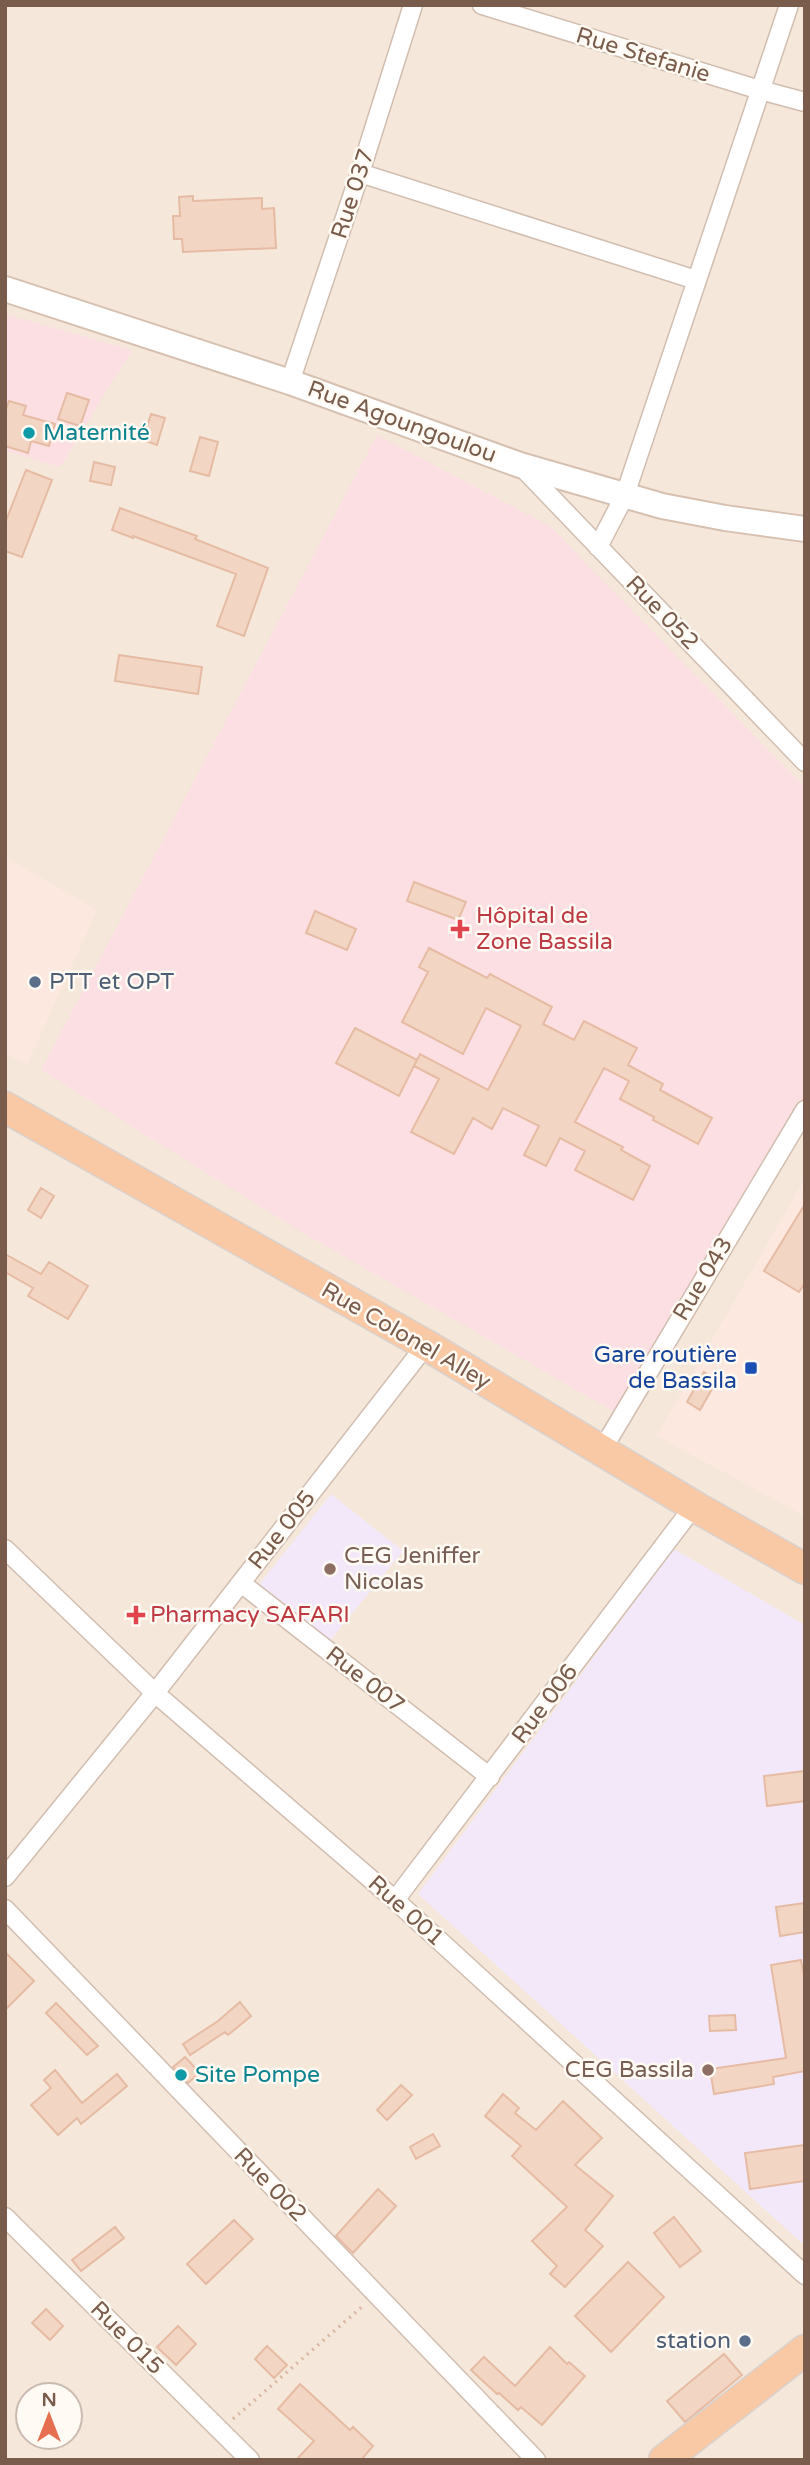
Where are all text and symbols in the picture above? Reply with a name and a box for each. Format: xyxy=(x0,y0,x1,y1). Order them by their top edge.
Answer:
street label: Rue Stefanie xyxy=(573,21,713,89)
street label: Rue 037 xyxy=(325,146,381,242)
street label: Rue Agoungoulou xyxy=(304,375,500,469)
place label: Maternité xyxy=(43,419,150,447)
marker: Maternité xyxy=(21,425,37,441)
street label: Rue 052 xyxy=(620,570,704,656)
place label: Hôpital de Zone Bassila xyxy=(476,902,613,956)
marker: Hôpital de Zone Bassila xyxy=(450,919,470,939)
place label: PTT et OPT xyxy=(49,968,174,996)
marker: PTT et OPT xyxy=(27,974,43,990)
street label: Rue 043 xyxy=(667,1232,739,1326)
street label: Rue Colonel Alley xyxy=(316,1276,496,1396)
place label: Gare routière de Bassila xyxy=(594,1341,737,1395)
marker: Gare routière de Bassila xyxy=(743,1360,759,1376)
street label: Rue 005 xyxy=(242,1485,322,1575)
place label: CEG Jeniffer Nicolas xyxy=(344,1542,481,1596)
marker: CEG Jeniffer Nicolas xyxy=(322,1561,338,1577)
place label: Pharmacy SAFARI xyxy=(150,1601,350,1629)
marker: Pharmacy SAFARI xyxy=(128,1607,144,1623)
street label: Rue 007 xyxy=(320,1640,410,1720)
street label: Rue 006 xyxy=(506,1659,584,1749)
street label: Rue 001 xyxy=(362,1870,450,1952)
place label: CEG Bassila xyxy=(565,2056,694,2084)
place label: Site Pompe xyxy=(195,2061,320,2089)
marker: CEG Bassila xyxy=(700,2062,716,2078)
marker: Site Pompe xyxy=(173,2067,189,2083)
street label: Rue 002 xyxy=(228,2142,312,2228)
street label: Rue 015 xyxy=(84,2295,170,2381)
place label: station xyxy=(656,2327,731,2355)
marker: station xyxy=(737,2333,753,2349)
north arrow xyxy=(14,2381,84,2451)
text: N xyxy=(41,2389,57,2411)

